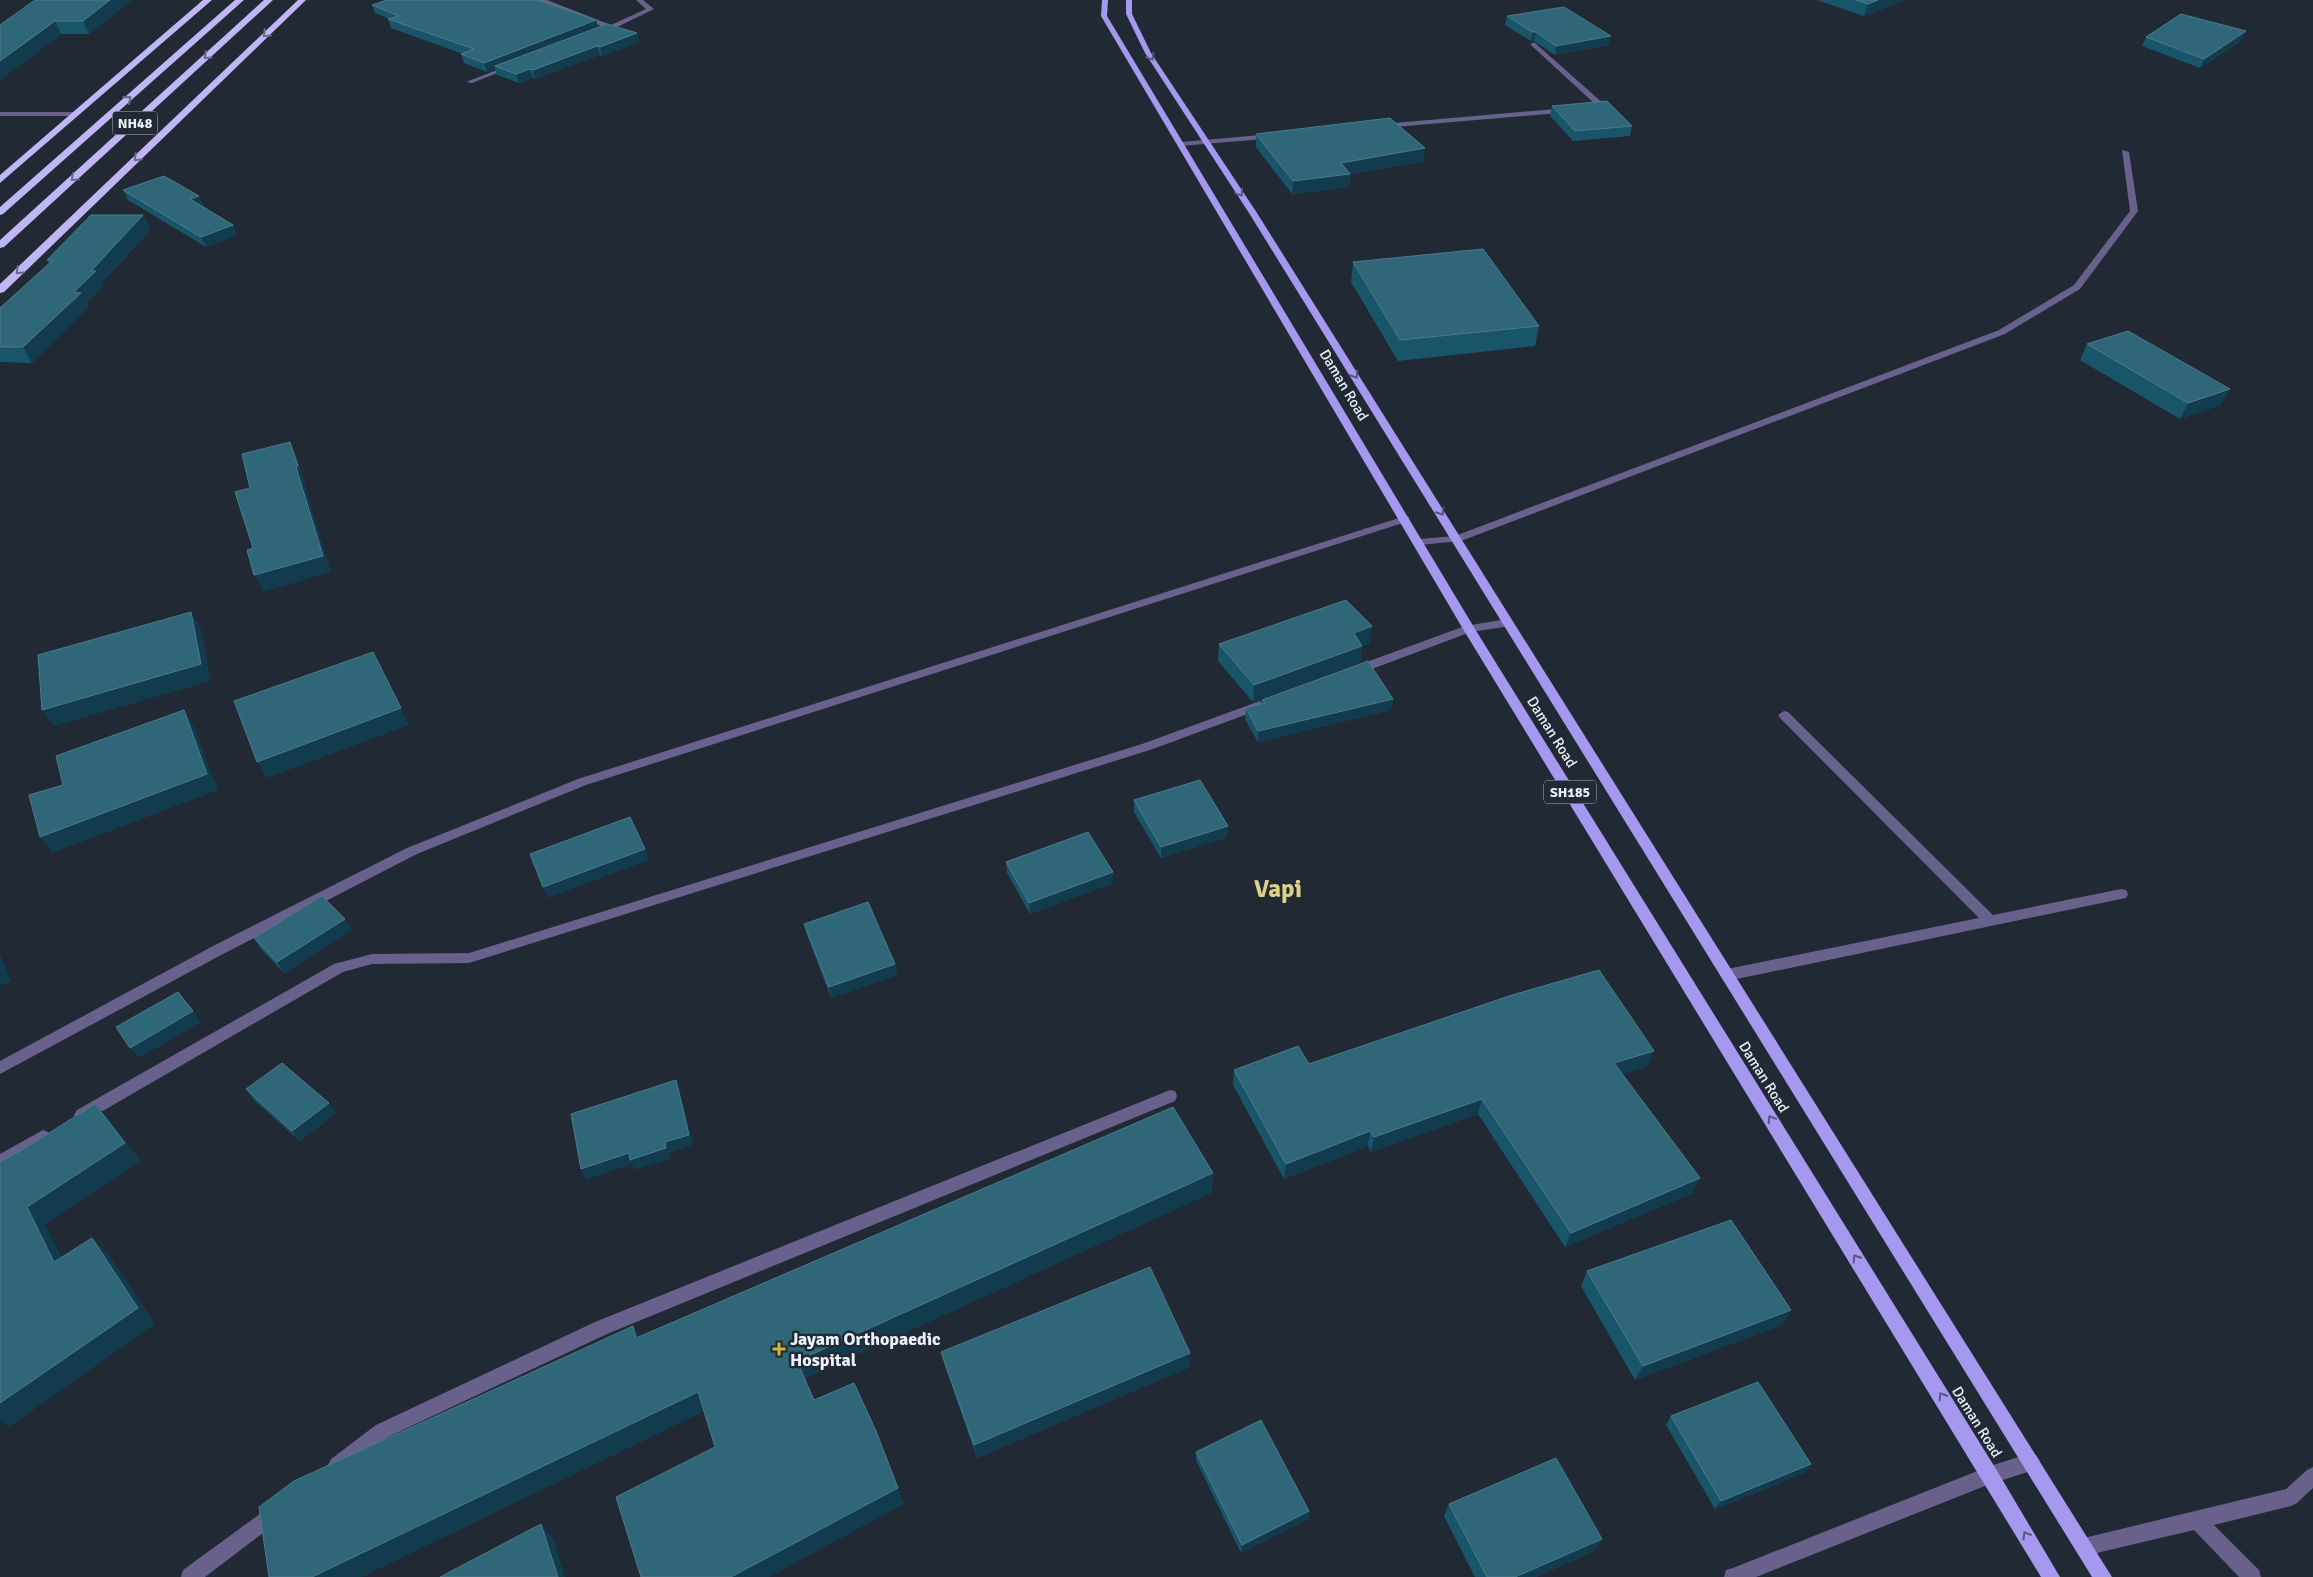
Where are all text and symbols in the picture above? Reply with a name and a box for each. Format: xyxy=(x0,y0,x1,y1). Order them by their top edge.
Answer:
one-way arrow xyxy=(263,28,272,37)
one-way arrow xyxy=(204,51,213,60)
one-way arrow xyxy=(1144,52,1154,61)
one-way arrow xyxy=(123,95,132,104)
road number: NH48 xyxy=(112,112,158,134)
one-way arrow xyxy=(133,153,142,162)
one-way arrow xyxy=(71,172,80,181)
one-way arrow xyxy=(1234,187,1243,196)
one-way arrow xyxy=(16,265,25,274)
street label: Daman Road xyxy=(1316,346,1372,424)
one-way arrow xyxy=(1348,369,1358,378)
one-way arrow xyxy=(1434,507,1444,516)
street label: Daman Road xyxy=(1523,693,1581,771)
road number: SH185 xyxy=(1544,780,1596,804)
district label: Vapi xyxy=(1254,873,1302,904)
street label: Daman Road xyxy=(1735,1038,1793,1116)
one-way arrow xyxy=(1768,1116,1778,1125)
one-way arrow xyxy=(1853,1254,1863,1263)
place label: Jayam Orthopaedic Hospital xyxy=(790,1328,941,1371)
marker: Jayam Orthopaedic Hospital xyxy=(772,1342,786,1356)
street label: Daman Road xyxy=(1948,1383,2006,1461)
one-way arrow xyxy=(1938,1393,1948,1402)
one-way arrow xyxy=(2022,1532,2032,1541)

